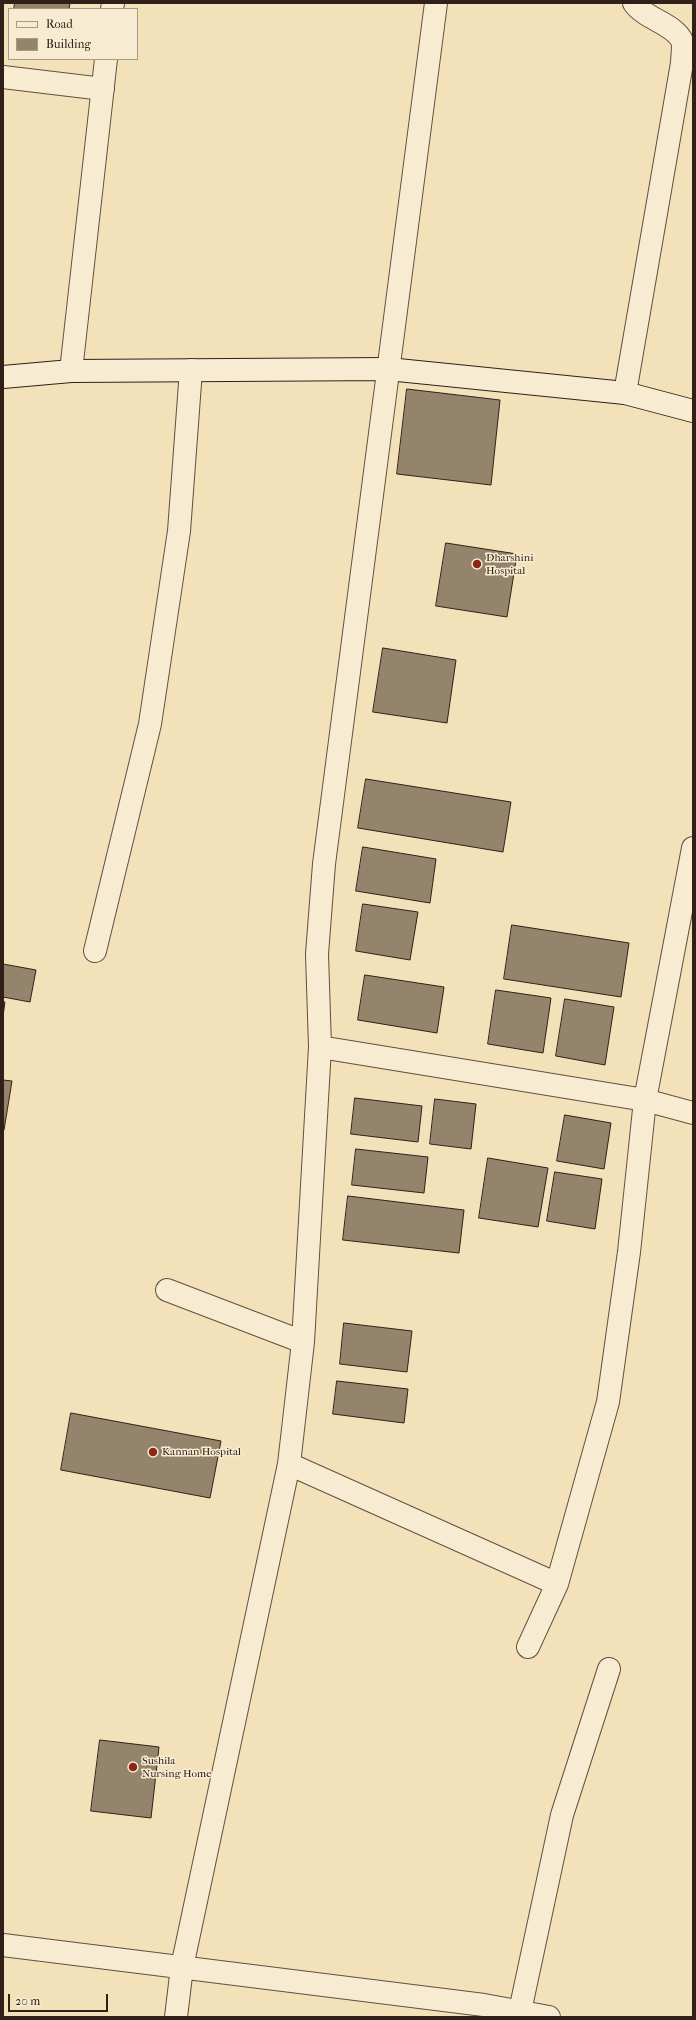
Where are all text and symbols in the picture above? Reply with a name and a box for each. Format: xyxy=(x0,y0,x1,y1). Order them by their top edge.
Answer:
legend xyxy=(8,8,138,60)
text: Road xyxy=(46,17,73,31)
text: Building xyxy=(46,37,91,51)
place label: Dharshini Hospital xyxy=(486,551,533,577)
marker: Dharshini Hospital xyxy=(471,558,483,570)
place label: Kannan Hospital xyxy=(162,1445,241,1459)
marker: Kannan Hospital xyxy=(147,1446,159,1458)
place label: Sushila Nursing Home xyxy=(142,1754,212,1780)
marker: Sushila Nursing Home xyxy=(127,1761,139,1773)
scale bar xyxy=(10,1986,110,2012)
text: 20 m xyxy=(15,1994,40,2008)

